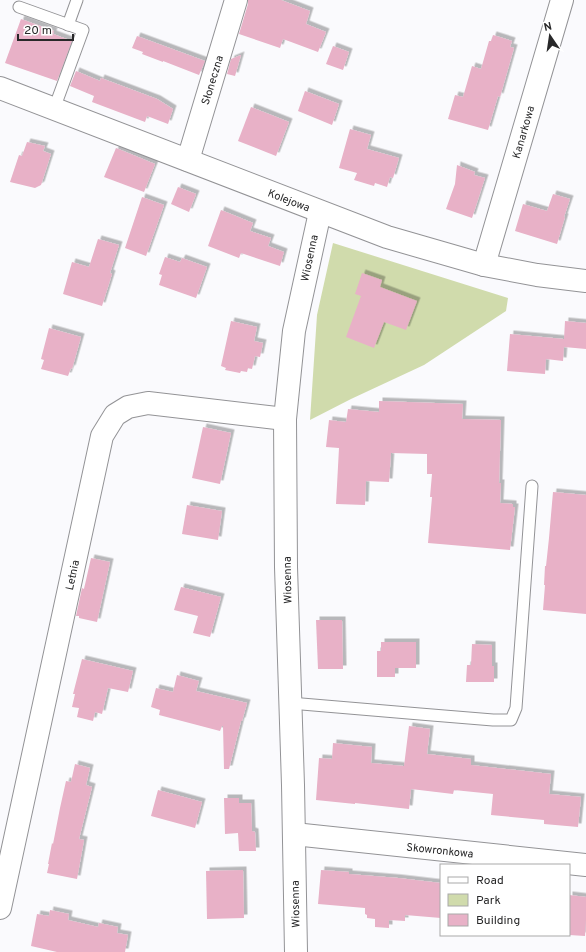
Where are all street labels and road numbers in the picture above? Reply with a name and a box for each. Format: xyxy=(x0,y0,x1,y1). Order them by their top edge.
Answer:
street label: Słoneczna xyxy=(199,54,227,107)
street label: Kanarkowa xyxy=(510,104,538,160)
street label: Kolejowa xyxy=(265,186,312,215)
street label: Wiosenna xyxy=(298,233,322,283)
street label: Wiosenna xyxy=(281,556,295,604)
street label: Letnia xyxy=(63,559,83,592)
street label: Skowronkowa xyxy=(406,841,474,861)
street label: Wiosenna xyxy=(289,880,303,928)

